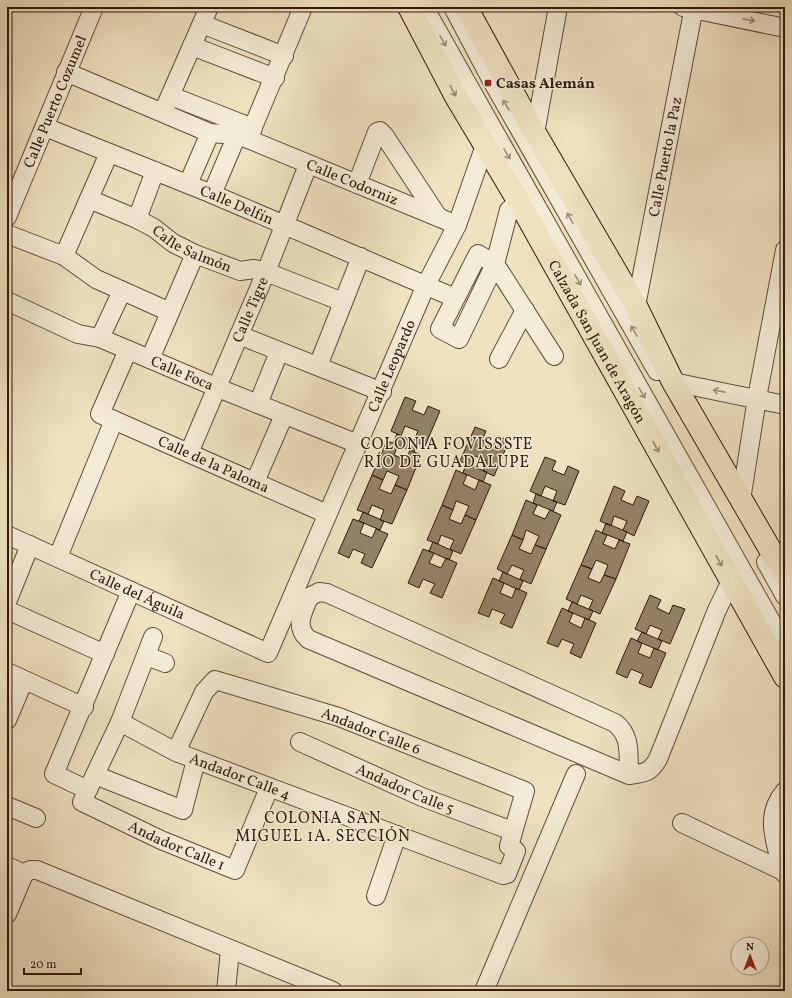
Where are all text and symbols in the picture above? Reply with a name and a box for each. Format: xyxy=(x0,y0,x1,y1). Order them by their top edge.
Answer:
one-way arrow xyxy=(742,17,755,25)
street label: Calle Puerto Cozumel xyxy=(19,33,93,172)
one-way arrow xyxy=(439,35,447,47)
place label: Casas Alemán xyxy=(496,74,595,95)
marker: Casas Alemán xyxy=(483,78,493,88)
one-way arrow xyxy=(450,85,458,97)
street label: Calle Puerto la Paz xyxy=(645,95,688,219)
one-way arrow xyxy=(501,99,509,111)
one-way arrow xyxy=(503,148,511,160)
street label: Calle Codorniz xyxy=(302,155,401,212)
street label: Calle Delfín xyxy=(197,181,276,231)
one-way arrow xyxy=(566,212,573,224)
street label: Calle Salmón xyxy=(147,221,234,279)
street label: Calzada San Juan de Aragón xyxy=(542,257,650,428)
street label: Calle Tigre xyxy=(228,274,275,346)
one-way arrow xyxy=(574,274,582,286)
street label: Calle Leopardo xyxy=(364,317,422,416)
one-way arrow xyxy=(630,325,638,337)
street label: Calle Foca xyxy=(147,352,216,397)
one-way arrow xyxy=(713,386,726,394)
one-way arrow xyxy=(638,387,646,399)
street label: Calle de la Paloma xyxy=(154,432,272,499)
district label: COLONIA FOVISSSTE RÍO DE GUADALUPE xyxy=(361,434,533,474)
one-way arrow xyxy=(652,441,660,453)
one-way arrow xyxy=(716,555,724,567)
street label: Calle del Águila xyxy=(86,565,188,626)
street label: Andador Calle 6 xyxy=(318,704,423,761)
street label: Andador Calle 4 xyxy=(186,749,293,806)
street label: Andador Calle 5 xyxy=(352,760,457,820)
district label: COLONIA SAN MIGUEL 1A. SECCIÓN xyxy=(235,808,411,848)
street label: Andador Calle 1 xyxy=(124,817,228,877)
north arrow xyxy=(730,936,770,976)
text: N xyxy=(746,940,754,955)
scale bar xyxy=(24,950,81,976)
text: 20 m xyxy=(30,957,57,973)

